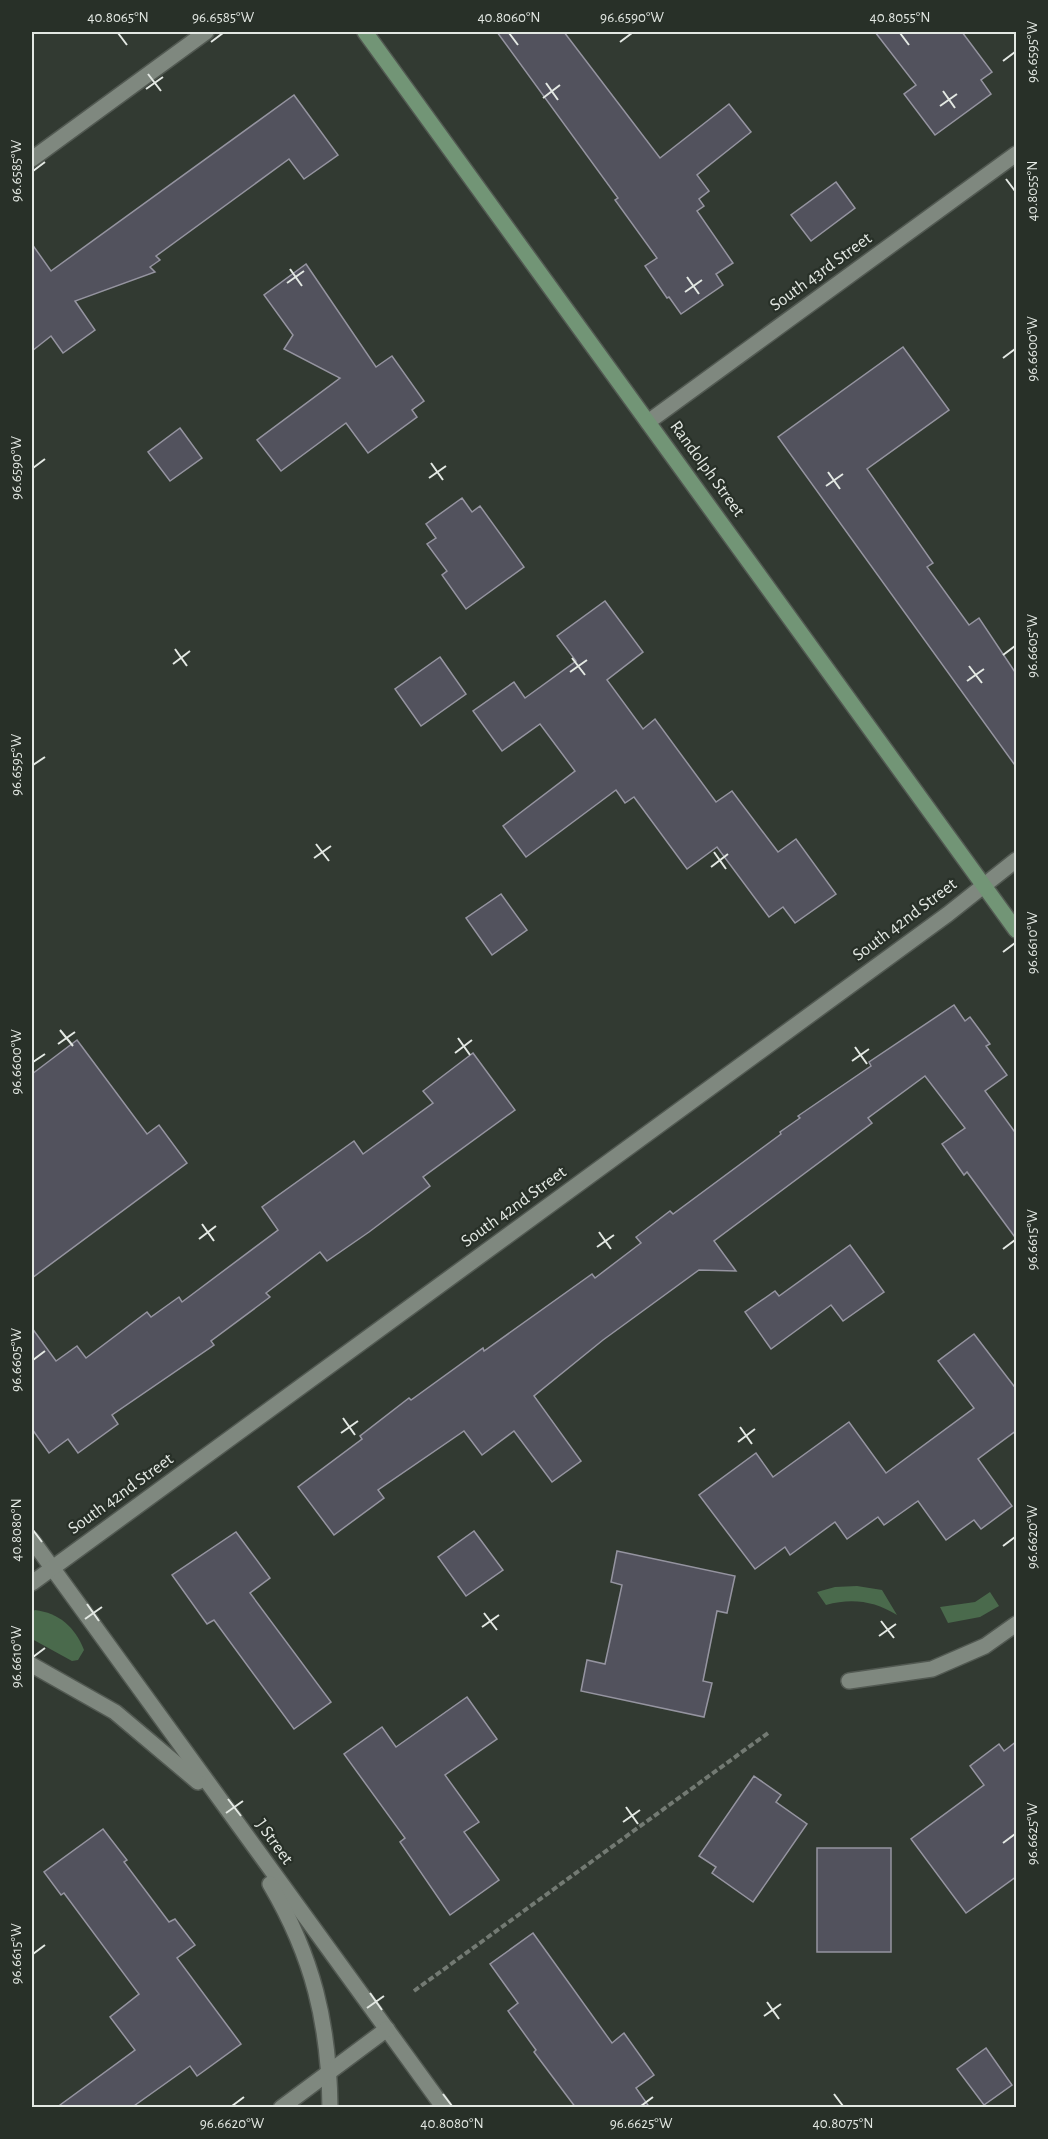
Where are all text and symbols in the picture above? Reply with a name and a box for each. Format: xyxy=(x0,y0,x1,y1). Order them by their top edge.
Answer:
text: 40.8065°N xyxy=(87,10,149,25)
text: 96.6585°W xyxy=(192,10,255,25)
text: 40.8060°N xyxy=(477,10,541,25)
text: 96.6590°W xyxy=(600,10,665,25)
text: 40.8055°N xyxy=(870,10,930,25)
text: 96.6595°W xyxy=(1025,20,1040,83)
text: 96.6585°W xyxy=(9,139,24,202)
text: 40.8055°N xyxy=(1025,161,1040,221)
street label: South 43rd Street xyxy=(767,229,875,315)
text: 96.6600°W xyxy=(1025,316,1040,382)
street label: Randolph Street xyxy=(666,418,748,520)
text: 96.6590°W xyxy=(9,435,24,500)
text: 96.6605°W xyxy=(1025,613,1040,678)
text: 96.6595°W xyxy=(9,733,24,796)
street label: South 42nd Street xyxy=(850,875,961,965)
text: 96.6610°W xyxy=(1025,911,1040,974)
text: 96.6600°W xyxy=(9,1029,24,1095)
street label: South 42nd Street xyxy=(458,1163,570,1251)
text: 96.6615°W xyxy=(1025,1209,1040,1271)
text: 96.6605°W xyxy=(9,1327,24,1392)
street label: South 42nd Street xyxy=(65,1450,177,1538)
text: 40.8080°N xyxy=(9,1498,24,1562)
text: 96.6620°W xyxy=(1025,1504,1040,1569)
text: 96.6610°W xyxy=(9,1625,24,1688)
text: 96.6625°W xyxy=(1025,1802,1040,1865)
street label: J Street xyxy=(252,1816,296,1868)
text: 96.6615°W xyxy=(9,1923,24,1985)
text: 96.6620°W xyxy=(200,2116,265,2131)
text: 40.8080°N xyxy=(420,2116,484,2131)
text: 96.6625°W xyxy=(610,2116,673,2131)
text: 40.8075°N xyxy=(813,2116,873,2131)

